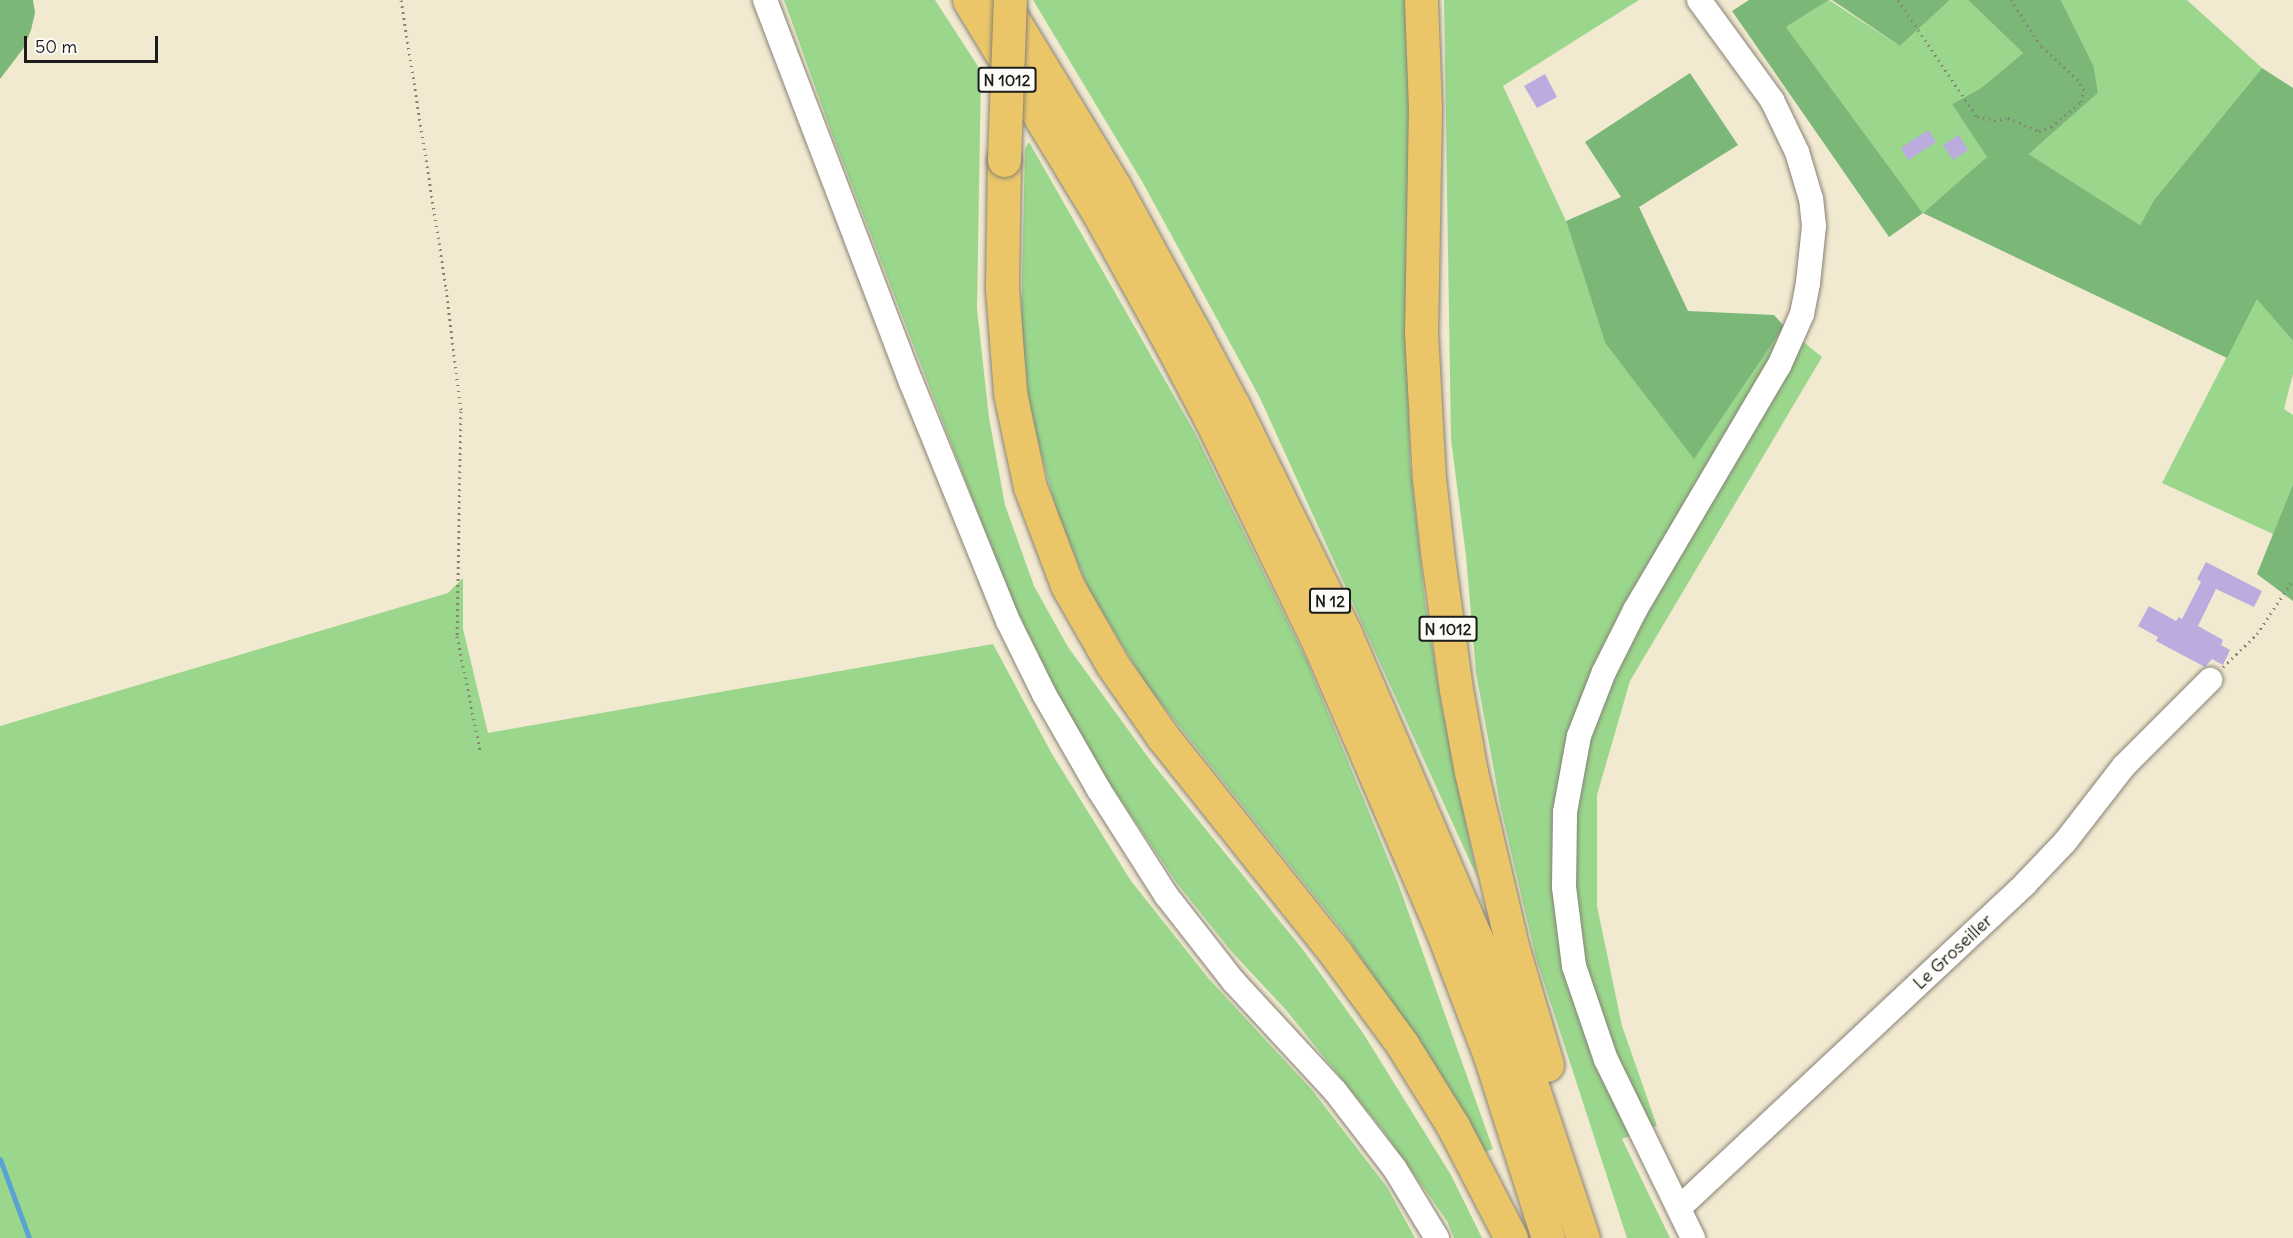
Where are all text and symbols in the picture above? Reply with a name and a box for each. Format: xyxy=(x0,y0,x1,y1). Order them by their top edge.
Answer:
scale bar xyxy=(27,24,160,62)
text: 50 m xyxy=(35,35,77,58)
road number: N 1012 xyxy=(977,67,1037,93)
road number: N 12 xyxy=(1309,588,1351,614)
road number: N 1012 xyxy=(1418,616,1478,642)
street label: Le Groseiller xyxy=(1909,910,1997,994)

